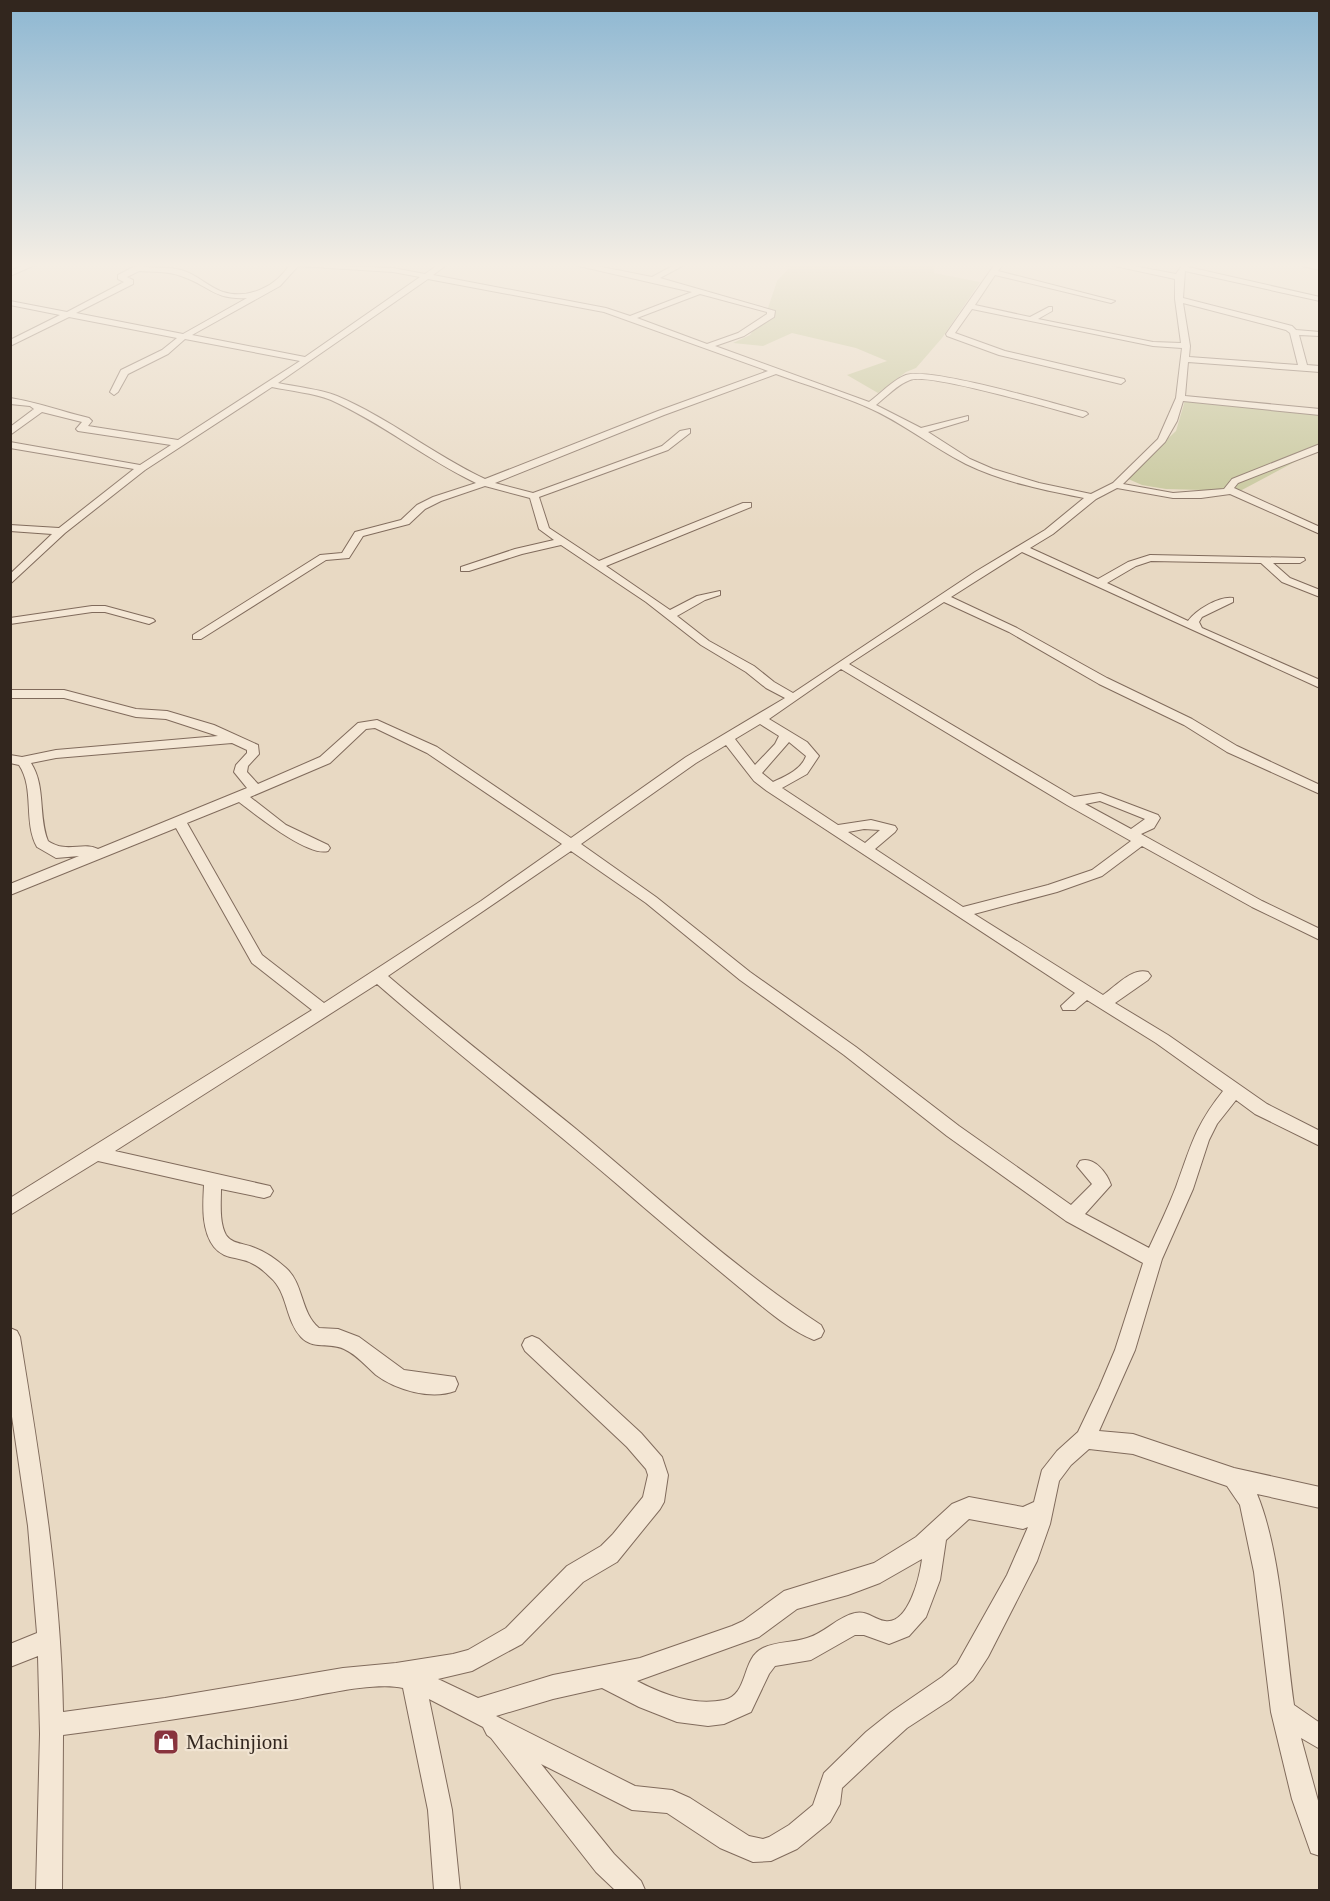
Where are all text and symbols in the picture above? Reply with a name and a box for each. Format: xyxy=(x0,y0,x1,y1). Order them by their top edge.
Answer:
shop icon: Machinjioni xyxy=(151,1727,181,1757)
place label: Machinjioni xyxy=(186,1730,289,1754)

